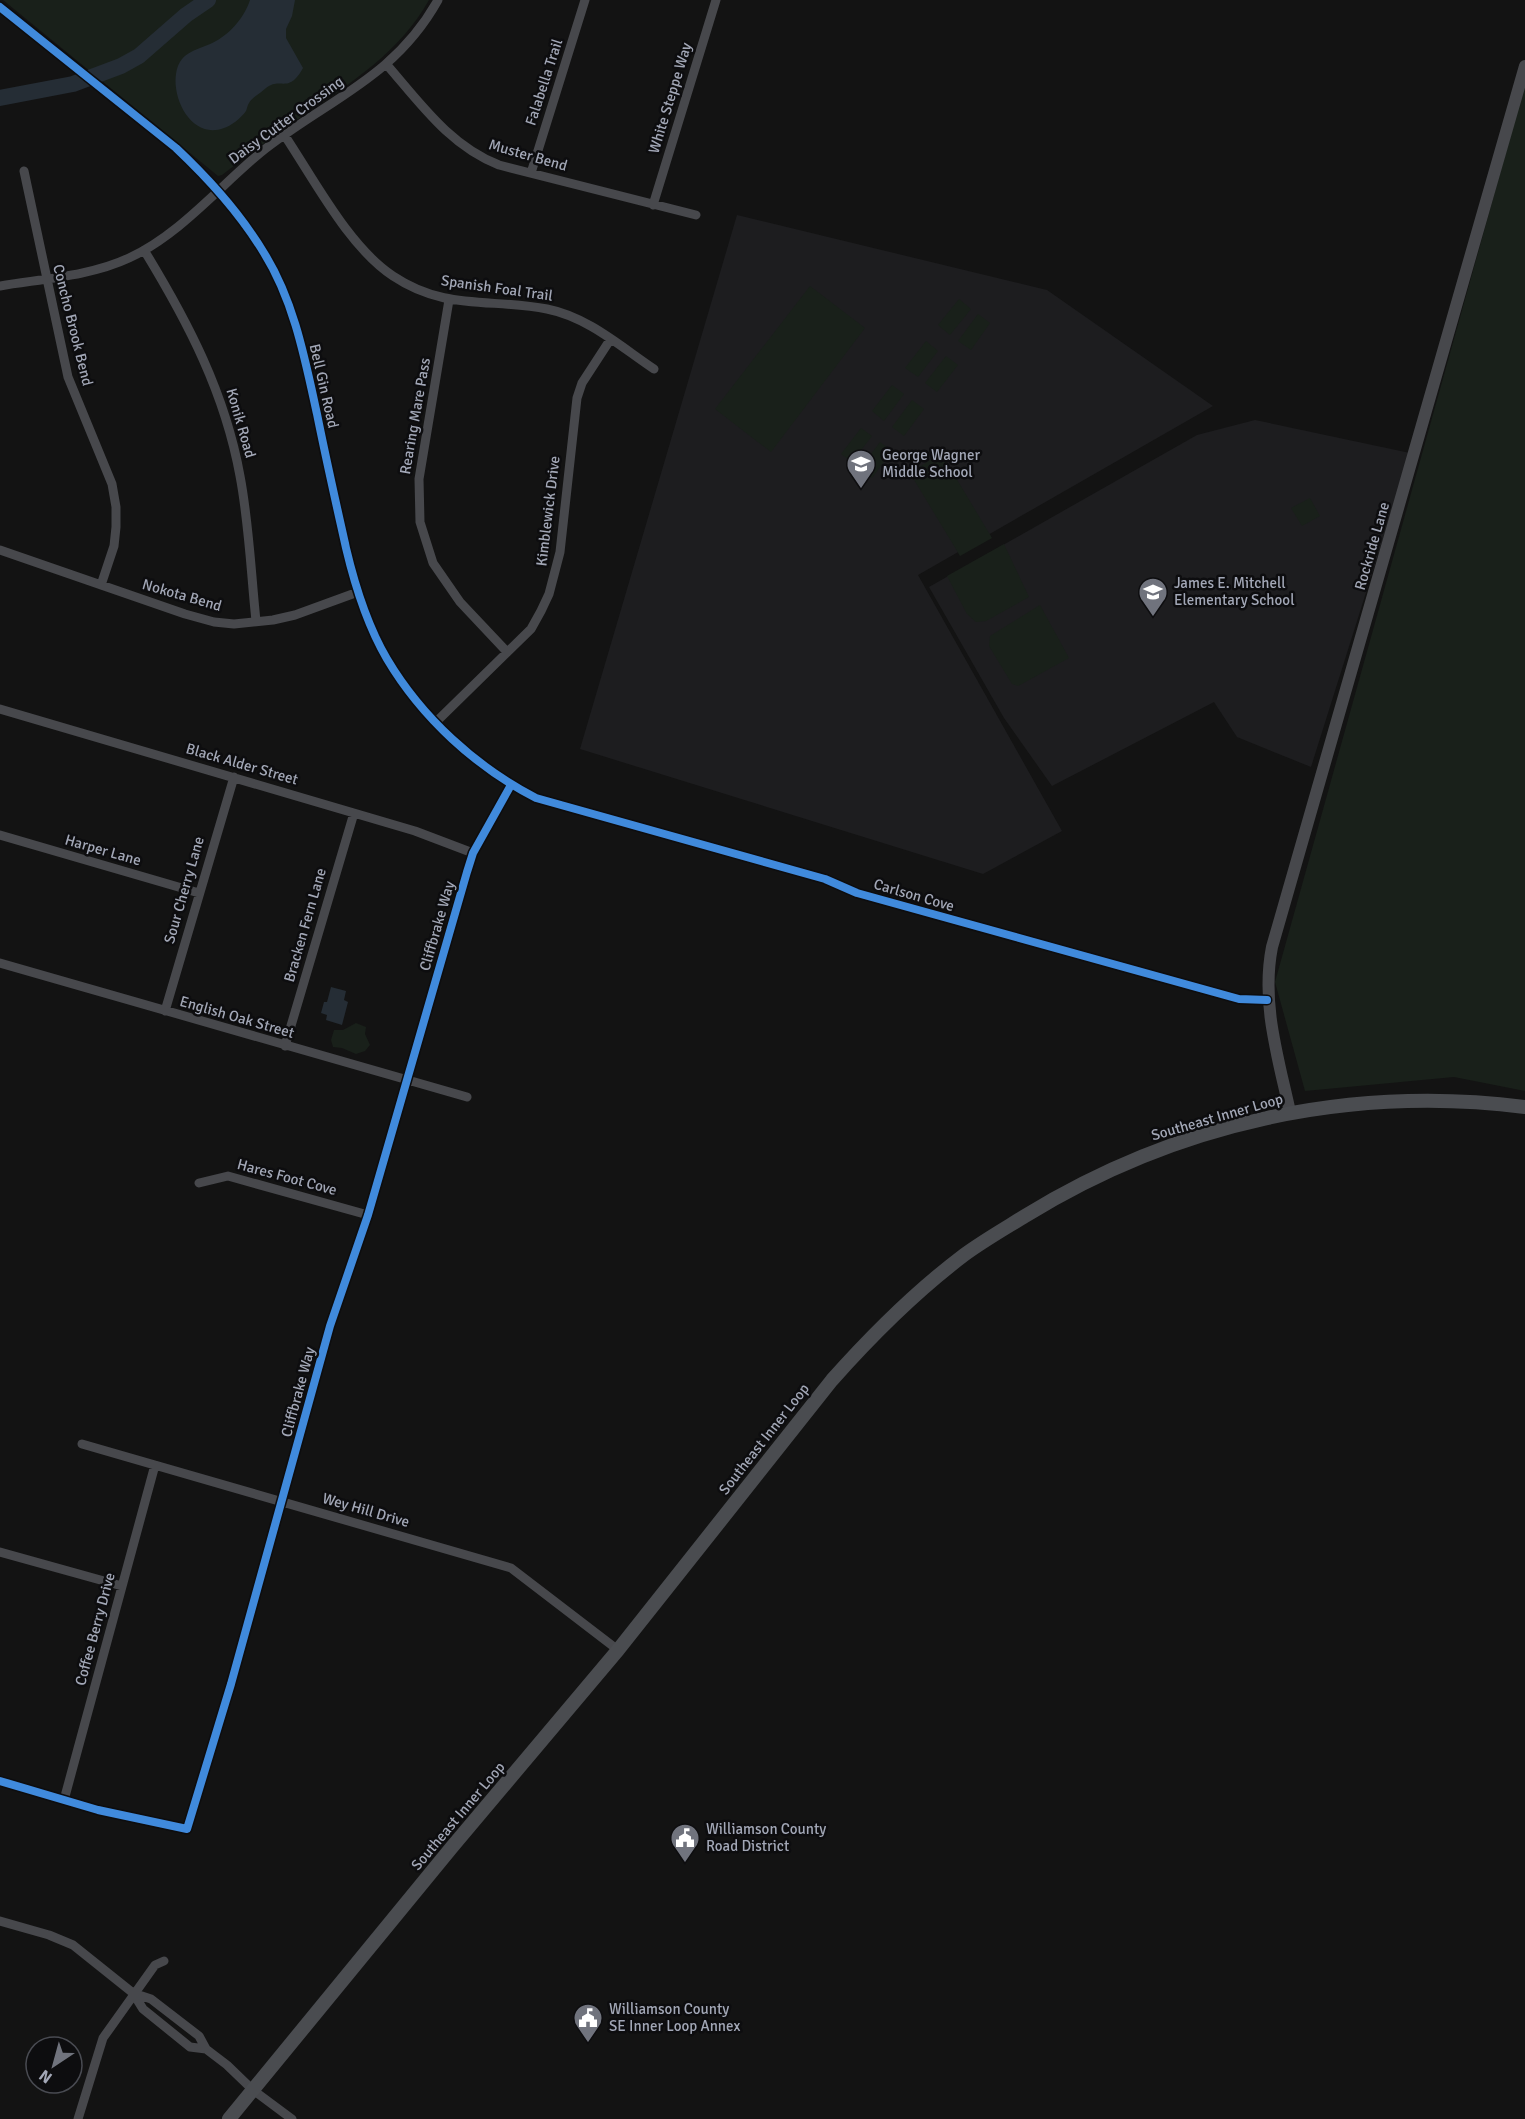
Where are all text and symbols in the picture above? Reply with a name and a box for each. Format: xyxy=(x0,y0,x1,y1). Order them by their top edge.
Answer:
street label: Falabella Trail xyxy=(522,36,566,128)
street label: White Steppe Way xyxy=(645,40,695,156)
street label: Daisy Cutter Crossing xyxy=(225,72,347,168)
street label: Muster Bend xyxy=(487,135,569,175)
street label: Concho Brook Bend xyxy=(49,262,97,388)
street label: Spanish Foal Trail xyxy=(440,271,554,305)
street label: Bell Gin Road xyxy=(306,342,342,430)
street label: Rearing Mare Pass xyxy=(396,356,434,476)
street label: Konik Road xyxy=(222,386,260,460)
place label: George Wagner Middle School xyxy=(882,446,980,481)
school or university icon: George Wagner Middle School xyxy=(845,448,877,490)
street label: Kimblewick Drive xyxy=(532,455,564,567)
street label: Rockride Lane xyxy=(1351,500,1393,592)
place label: James E. Mitchell Elementary School xyxy=(1174,574,1295,609)
street label: Nokota Bend xyxy=(140,575,224,615)
school or university icon: James E. Mitchell Elementary School xyxy=(1137,576,1169,618)
street label: Black Alder Street xyxy=(184,739,300,789)
street label: Harper Lane xyxy=(63,831,143,869)
street label: Sour Cherry Lane xyxy=(160,834,208,946)
street label: Bracken Fern Lane xyxy=(280,866,330,984)
street label: Carlson Cove xyxy=(872,875,956,915)
street label: Cliffbrake Way xyxy=(416,879,458,973)
street label: English Oak Street xyxy=(178,992,296,1042)
street label: Southeast Inner Loop xyxy=(1149,1090,1285,1144)
street label: Hares Foot Cove xyxy=(235,1155,339,1199)
street label: Cliffbrake Way xyxy=(277,1345,319,1439)
street label: Southeast Inner Loop xyxy=(715,1380,813,1498)
street label: Wey Hill Drive xyxy=(321,1489,411,1531)
street label: Coffee Berry Drive xyxy=(71,1570,119,1688)
street label: Southeast Inner Loop xyxy=(407,1758,509,1874)
place label: Williamson County Road District xyxy=(706,1820,826,1855)
public building icon: Williamson County Road District xyxy=(669,1822,701,1864)
place label: Williamson County SE Inner Loop Annex xyxy=(609,2000,741,2035)
public building icon: Williamson County SE Inner Loop Annex xyxy=(572,2002,604,2044)
north arrow xyxy=(24,2035,84,2095)
text: N xyxy=(35,2065,56,2088)

